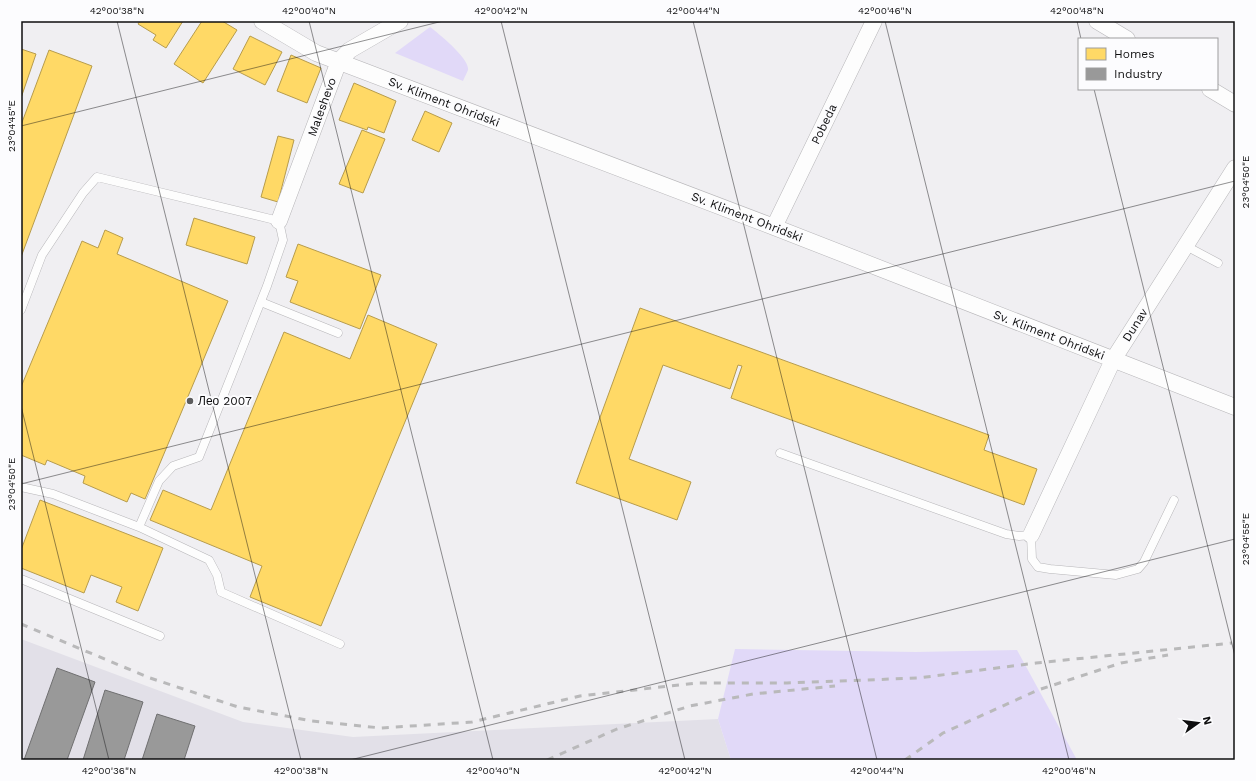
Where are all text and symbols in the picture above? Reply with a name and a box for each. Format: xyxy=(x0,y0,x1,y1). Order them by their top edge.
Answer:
text: 42°00'38"N xyxy=(90,5,144,16)
text: 42°00'40"N xyxy=(282,5,336,16)
text: 42°00'42"N xyxy=(474,5,528,16)
text: 42°00'44"N xyxy=(666,5,720,16)
text: 42°00'46"N xyxy=(858,5,912,16)
text: 42°00'48"N xyxy=(1050,5,1104,16)
legend xyxy=(1078,38,1218,90)
text: Homes xyxy=(1114,47,1155,61)
text: Industry xyxy=(1114,67,1163,81)
street label: Sv. Kliment Ohridski xyxy=(386,74,502,130)
street label: Maleshevo xyxy=(305,76,339,138)
text: 23°04'45"E xyxy=(6,100,17,152)
street label: Pobeda xyxy=(808,101,840,146)
text: 23°04'50"E xyxy=(1240,156,1251,208)
street label: Sv. Kliment Ohridski xyxy=(689,189,805,245)
street label: Dunav xyxy=(1119,305,1151,344)
street label: Sv. Kliment Ohridski xyxy=(991,307,1107,363)
place label: Лео 2007 xyxy=(198,394,252,408)
marker: Лео 2007 xyxy=(185,396,195,406)
text: 23°04'50"E xyxy=(6,458,17,510)
text: 23°04'55"E xyxy=(1240,513,1251,565)
north arrow xyxy=(1178,703,1218,743)
text: N xyxy=(1200,715,1215,726)
text: 42°00'36"N xyxy=(82,765,136,776)
text: 42°00'38"N xyxy=(274,765,328,776)
text: 42°00'40"N xyxy=(466,765,520,776)
text: 42°00'42"N xyxy=(658,765,712,776)
text: 42°00'44"N xyxy=(850,765,904,776)
text: 42°00'46"N xyxy=(1042,765,1096,776)

